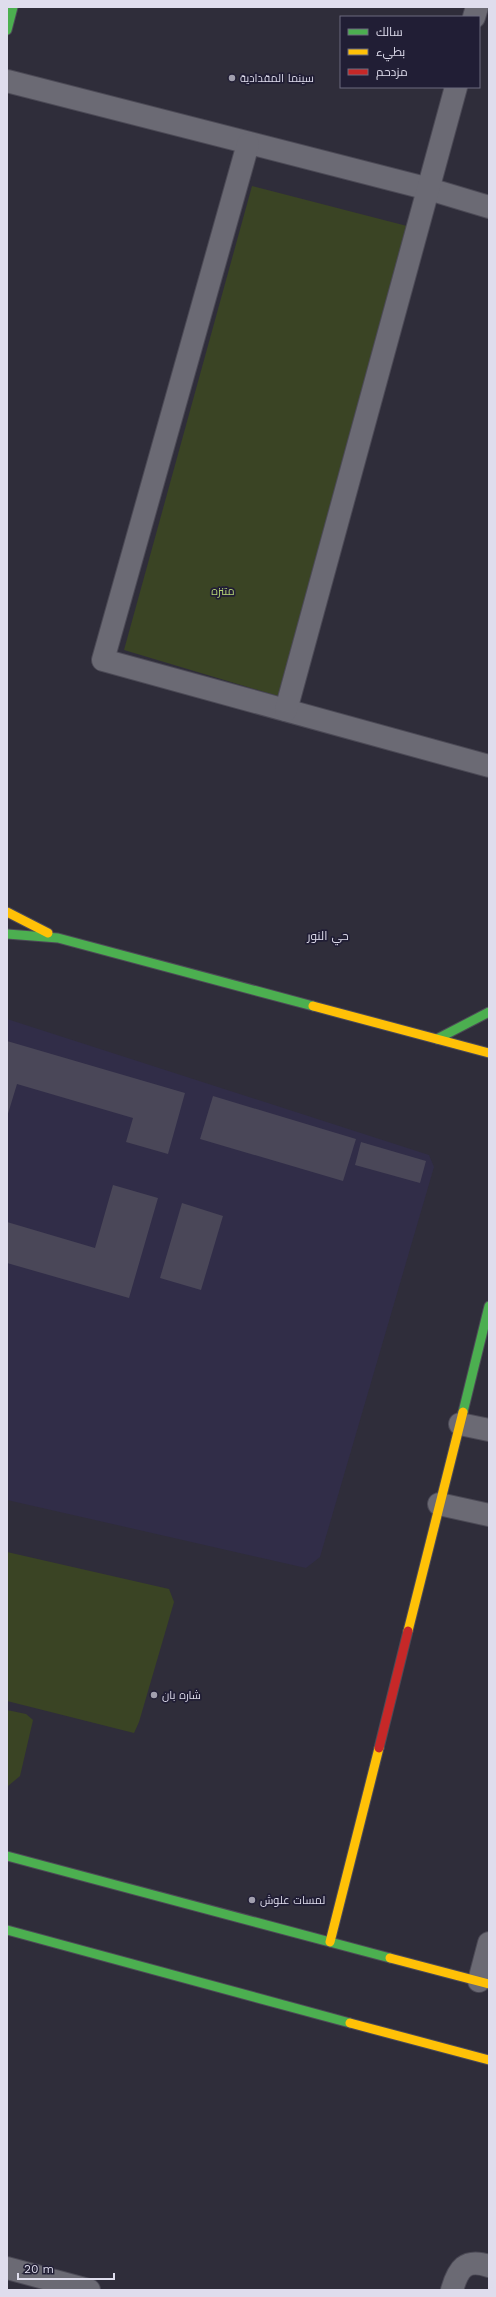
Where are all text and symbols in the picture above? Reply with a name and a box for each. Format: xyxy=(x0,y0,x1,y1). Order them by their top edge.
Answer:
legend xyxy=(340,16,480,88)
text: سالك xyxy=(376,25,403,39)
text: بطيء xyxy=(376,45,405,62)
text: مزدحم xyxy=(376,65,408,80)
place label: سينما المقدادية xyxy=(240,72,314,85)
marker: سينما المقدادية xyxy=(227,73,237,83)
park label: متنزه xyxy=(211,585,235,598)
district label: حي النور xyxy=(306,929,349,946)
place label: شاره بان xyxy=(162,1689,201,1702)
marker: شاره بان xyxy=(149,1690,159,1700)
place label: لمسات علوش xyxy=(260,1894,325,1907)
marker: لمسات علوش xyxy=(247,1895,257,1905)
scale bar xyxy=(18,2255,114,2281)
text: 20 m xyxy=(24,2262,54,2276)

